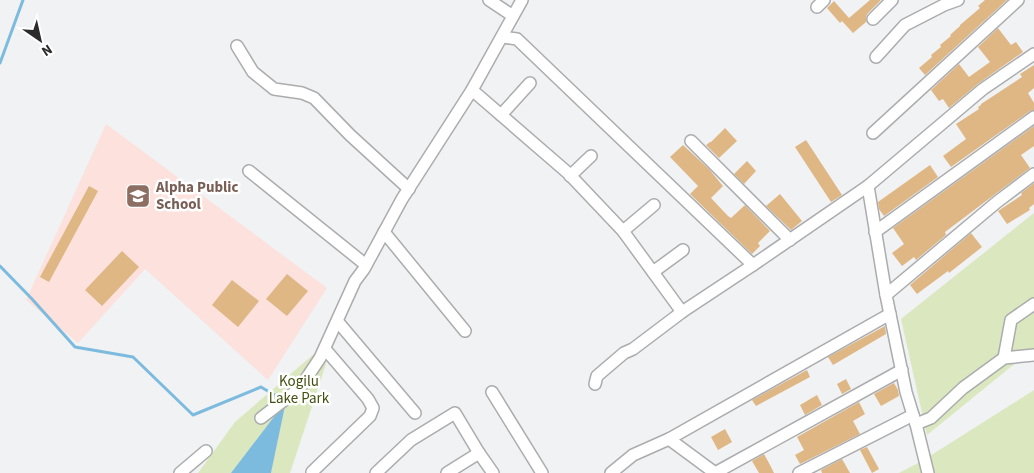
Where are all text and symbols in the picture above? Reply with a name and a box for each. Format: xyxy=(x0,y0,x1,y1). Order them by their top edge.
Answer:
north arrow xyxy=(15,15,65,65)
text: N xyxy=(37,39,56,61)
place label: Alpha Public School xyxy=(155,177,238,215)
school or university icon: Alpha Public School xyxy=(125,183,151,209)
park label: Kogilu Lake Park xyxy=(269,371,330,409)

